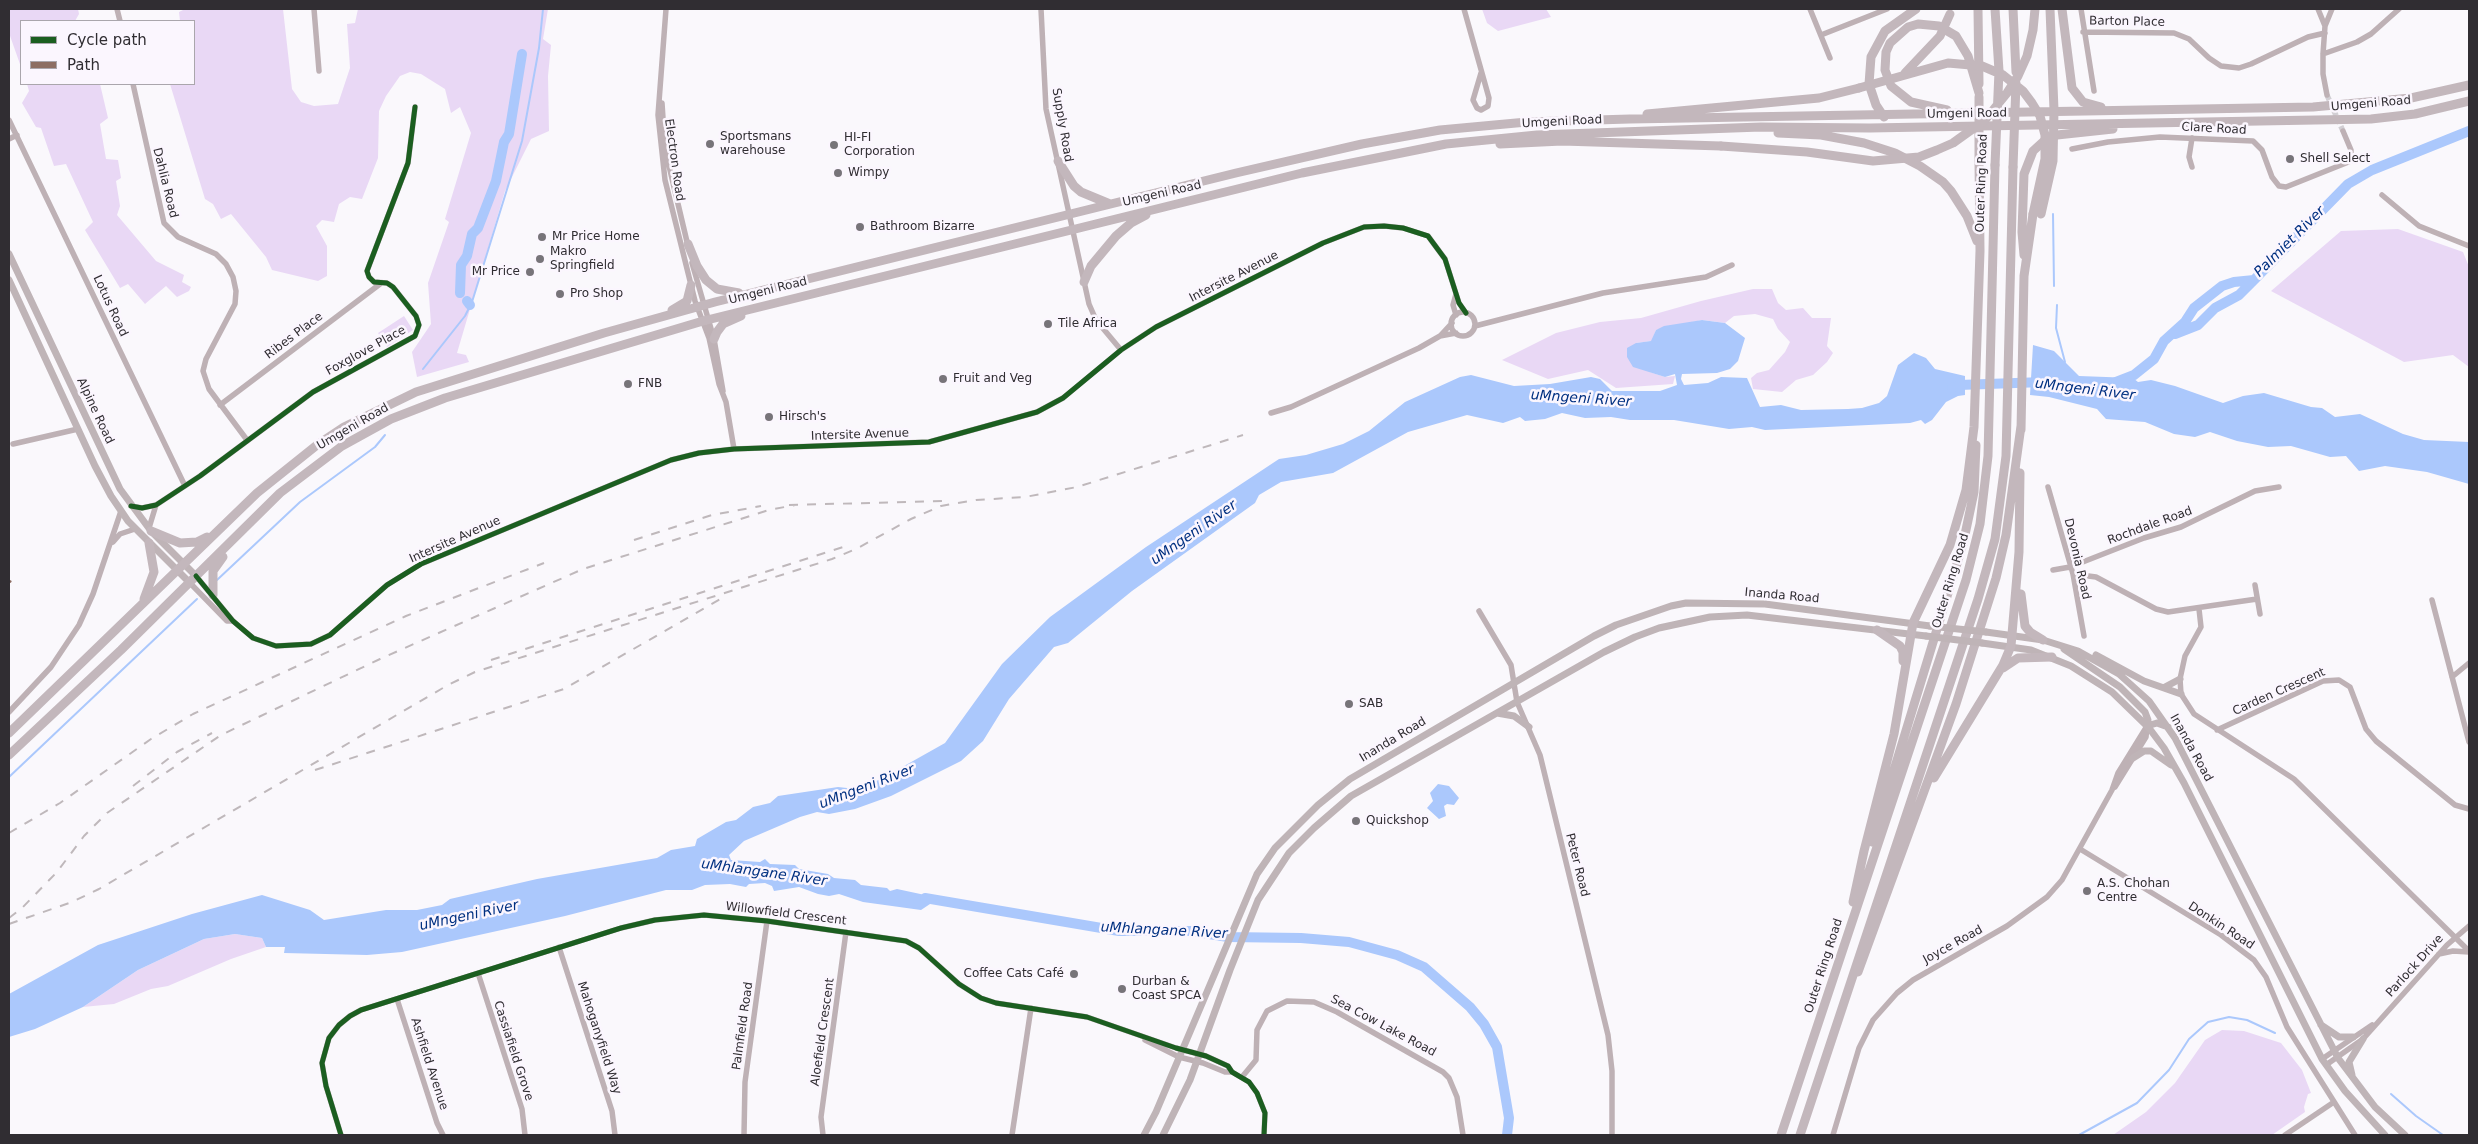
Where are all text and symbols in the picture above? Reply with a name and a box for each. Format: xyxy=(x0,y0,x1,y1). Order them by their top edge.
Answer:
street label: Barton Place xyxy=(2089,14,2165,30)
legend xyxy=(20,20,195,85)
text: Cycle path xyxy=(67,31,147,49)
text: Path xyxy=(67,56,100,74)
street label: Supply Road xyxy=(1048,87,1076,163)
street label: Umgeni Road xyxy=(2330,93,2412,115)
street label: Umgeni Road xyxy=(1927,106,2007,122)
street label: Umgeni Road xyxy=(1522,113,1602,131)
street label: Electron Road xyxy=(661,118,687,202)
street label: Clare Road xyxy=(2181,120,2247,138)
place label: Sportsmans warehouse xyxy=(720,130,791,158)
place label: HI-FI Corporation xyxy=(844,131,915,159)
street label: Outer Ring Road xyxy=(1973,133,1991,233)
marker: Sportsmans warehouse xyxy=(704,138,716,150)
marker: HI-FI Corporation xyxy=(828,139,840,151)
street label: Dahlia Road xyxy=(149,146,181,220)
place label: Shell Select xyxy=(2300,152,2370,166)
marker: Shell Select xyxy=(2284,153,2296,165)
place label: Wimpy xyxy=(848,166,889,180)
marker: Wimpy xyxy=(832,167,844,179)
street label: Umgeni Road xyxy=(1121,178,1203,210)
water label: Palmiet River xyxy=(2251,203,2329,281)
place label: Bathroom Bizarre xyxy=(870,220,975,234)
marker: Bathroom Bizarre xyxy=(854,221,866,233)
place label: Mr Price Home xyxy=(552,230,640,244)
marker: Mr Price Home xyxy=(536,231,548,243)
place label: Makro Springfield xyxy=(550,245,615,273)
street label: Intersite Avenue xyxy=(1187,248,1281,306)
marker: Makro Springfield xyxy=(534,253,546,265)
place label: Mr Price xyxy=(472,265,520,279)
marker: Mr Price xyxy=(524,266,536,278)
street label: Lotus Road xyxy=(89,273,131,339)
street label: Umgeni Road xyxy=(727,274,809,308)
place label: Pro Shop xyxy=(570,287,623,301)
marker: Pro Shop xyxy=(554,288,566,300)
street label: Ribes Place xyxy=(262,310,326,362)
place label: Tile Africa xyxy=(1058,317,1117,331)
marker: Tile Africa xyxy=(1042,318,1054,330)
street label: Foxglove Place xyxy=(324,323,408,379)
place label: Fruit and Veg xyxy=(953,372,1032,386)
marker: Fruit and Veg xyxy=(937,373,949,385)
street label: Alpine Road xyxy=(73,376,117,446)
water label: uMngeni River xyxy=(2034,376,2136,404)
place label: FNB xyxy=(638,377,662,391)
marker: FNB xyxy=(622,378,634,390)
water label: uMngeni River xyxy=(1530,387,1632,411)
street label: Umgeni Road xyxy=(315,401,391,453)
place label: Hirsch's xyxy=(779,410,826,424)
marker: Hirsch's xyxy=(763,411,775,423)
street label: Intersite Avenue xyxy=(811,426,909,444)
water label: uMngeni River xyxy=(1148,497,1240,569)
street label: Rochdale Road xyxy=(2106,504,2194,548)
street label: Intersite Avenue xyxy=(407,513,503,567)
street label: Devonia Road xyxy=(2061,517,2093,601)
street label: Outer Ring Road xyxy=(1930,532,1972,630)
street label: Inanda Road xyxy=(1744,586,1820,606)
street label: Carden Crescent xyxy=(2230,665,2328,719)
place label: SAB xyxy=(1359,697,1383,711)
marker: SAB xyxy=(1343,698,1355,710)
street label: Inanda Road xyxy=(2167,712,2215,784)
street label: Inanda Road xyxy=(1357,715,1429,765)
water label: uMngeni River xyxy=(817,761,917,813)
place label: Quickshop xyxy=(1366,814,1429,828)
marker: Quickshop xyxy=(1350,815,1362,827)
street label: Peter Road xyxy=(1562,832,1592,898)
water label: uMhlangane River xyxy=(700,856,828,890)
place label: A.S. Chohan Centre xyxy=(2097,877,2170,905)
marker: A.S. Chohan Centre xyxy=(2081,885,2093,897)
water label: uMngeni River xyxy=(418,897,520,935)
street label: Willowfield Crescent xyxy=(725,899,847,929)
street label: Donkin Road xyxy=(2185,899,2257,953)
street label: Outer Ring Road xyxy=(1802,917,1846,1015)
water label: uMhlangane River xyxy=(1100,919,1228,943)
street label: Joyce Road xyxy=(1921,923,1985,967)
street label: Parlock Drive xyxy=(2383,932,2447,1000)
place label: Coffee Cats Café xyxy=(964,967,1064,981)
marker: Coffee Cats Café xyxy=(1068,968,1080,980)
place label: Durban & Coast SPCA xyxy=(1132,975,1201,1003)
street label: Aloefield Crescent xyxy=(808,977,838,1087)
street label: Mahoganyfield Way xyxy=(574,980,624,1096)
street label: Palmfield Road xyxy=(730,981,756,1071)
marker: Durban & Coast SPCA xyxy=(1116,983,1128,995)
street label: Sea Cow Lake Road xyxy=(1328,992,1438,1060)
street label: Cassiafield Grove xyxy=(490,999,536,1103)
street label: Ashfield Avenue xyxy=(407,1016,451,1112)

